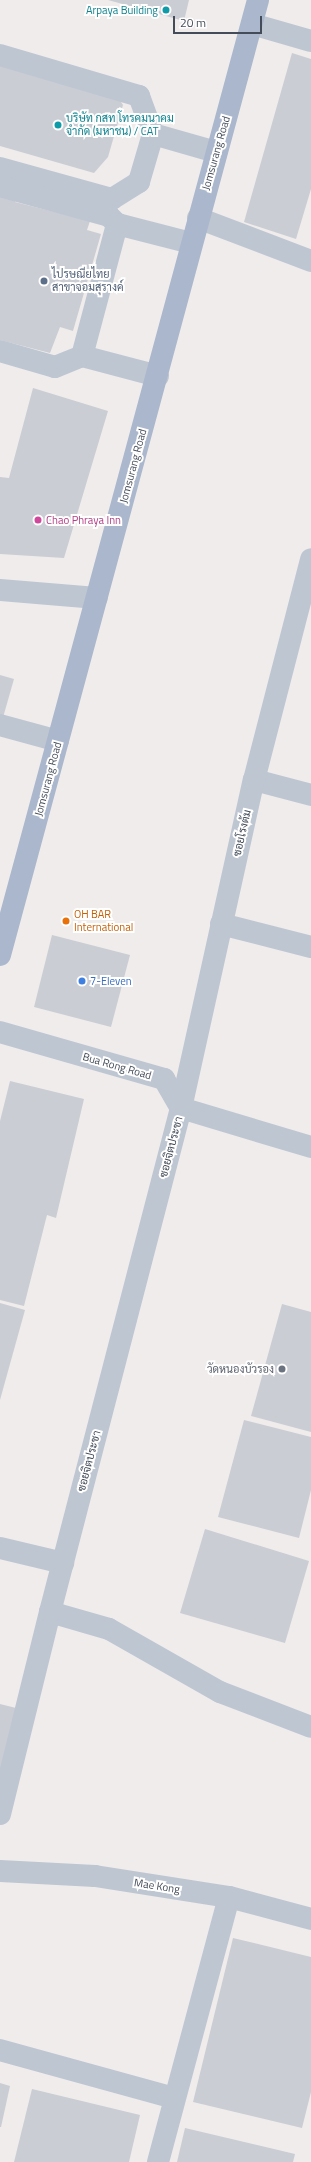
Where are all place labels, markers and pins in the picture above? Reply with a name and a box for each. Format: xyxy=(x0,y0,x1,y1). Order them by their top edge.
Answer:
place label: Arpaya Building xyxy=(86,3,158,17)
marker: Arpaya Building xyxy=(161,5,171,15)
place label: บริษัท กสท โทรคมนาคม จำกัด (มหาชน) / CAT xyxy=(66,112,174,138)
marker: บริษัท กสท โทรคมนาคม จำกัด (มหาชน) / CAT xyxy=(53,120,63,130)
place label: ไปรษณียไทย สาขาจอมสุรางค์ xyxy=(52,268,124,294)
marker: ไปรษณียไทย สาขาจอมสุรางค์ xyxy=(39,276,49,286)
place label: Chao Phraya Inn xyxy=(46,513,121,527)
marker: Chao Phraya Inn xyxy=(33,515,43,525)
place label: OH BAR International xyxy=(74,908,133,934)
marker: OH BAR International xyxy=(61,916,71,926)
place label: 7-Eleven xyxy=(90,974,132,988)
marker: 7-Eleven xyxy=(77,976,87,986)
place label: วัดหนองบัวรอง xyxy=(207,1362,274,1376)
marker: วัดหนองบัวรอง xyxy=(277,1364,287,1374)

